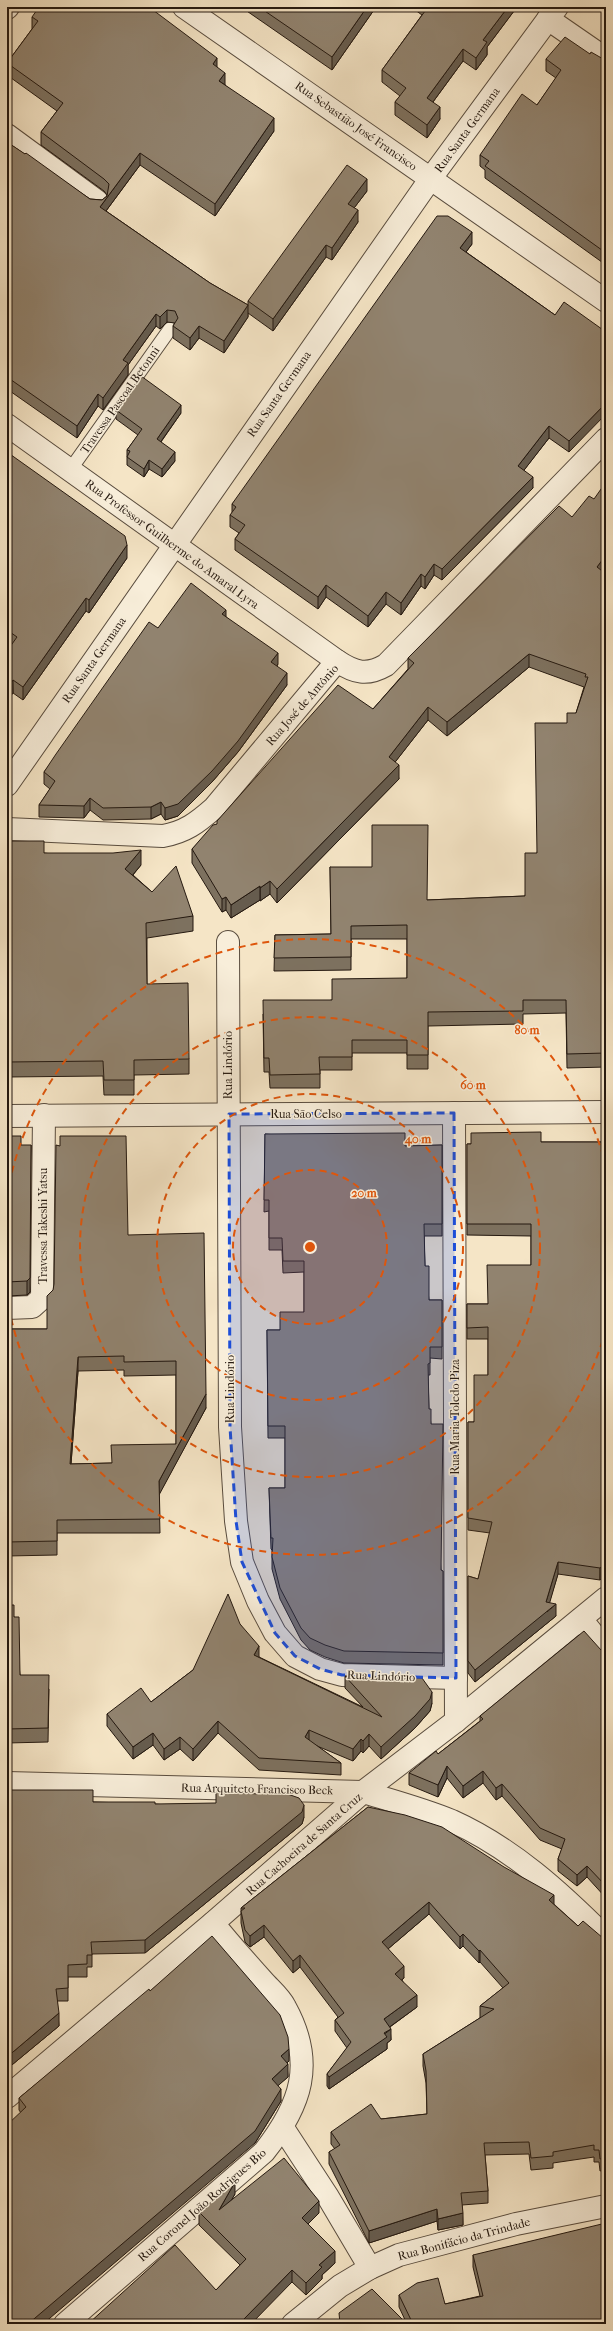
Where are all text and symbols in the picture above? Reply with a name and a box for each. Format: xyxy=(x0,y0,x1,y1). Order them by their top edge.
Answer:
street label: Rua Sebastião José Francisco xyxy=(292,78,420,174)
street label: Rua Santa Germana xyxy=(431,84,503,175)
street label: Travessa Pascoal Betonni xyxy=(78,343,163,456)
street label: Rua Santa Germana xyxy=(244,348,314,440)
street label: Rua Professor Guilherme do Amaral Lyra xyxy=(82,476,262,612)
street label: Rua Santa Germana xyxy=(59,614,129,706)
street label: Rua José de Antônio xyxy=(263,661,341,749)
text: 80 m xyxy=(514,1023,541,1037)
street label: Rua Lindório xyxy=(221,1031,235,1099)
text: 60 m xyxy=(460,1078,487,1092)
street label: Rua São Celso xyxy=(270,1107,342,1121)
text: 40 m xyxy=(404,1132,432,1147)
street label: Travessa Takeshi Yatsu xyxy=(36,1168,50,1284)
text: 20 m xyxy=(351,1186,378,1200)
centre of rings xyxy=(303,1240,317,1254)
street label: Rua Lindório xyxy=(223,1355,237,1423)
street label: Rua Maria Toledo Piza xyxy=(448,1359,462,1475)
street label: Rua Lindório xyxy=(347,1668,415,1684)
street label: Rua Arquiteto Francisco Beck xyxy=(181,1781,334,1797)
street label: Rua Cachoeira de Santa Cruz xyxy=(243,1789,365,1898)
street label: Rua Coronel João Rodrigues Bio xyxy=(135,2146,269,2264)
street label: Rua Bonifácio da Trindade xyxy=(396,2215,532,2263)

